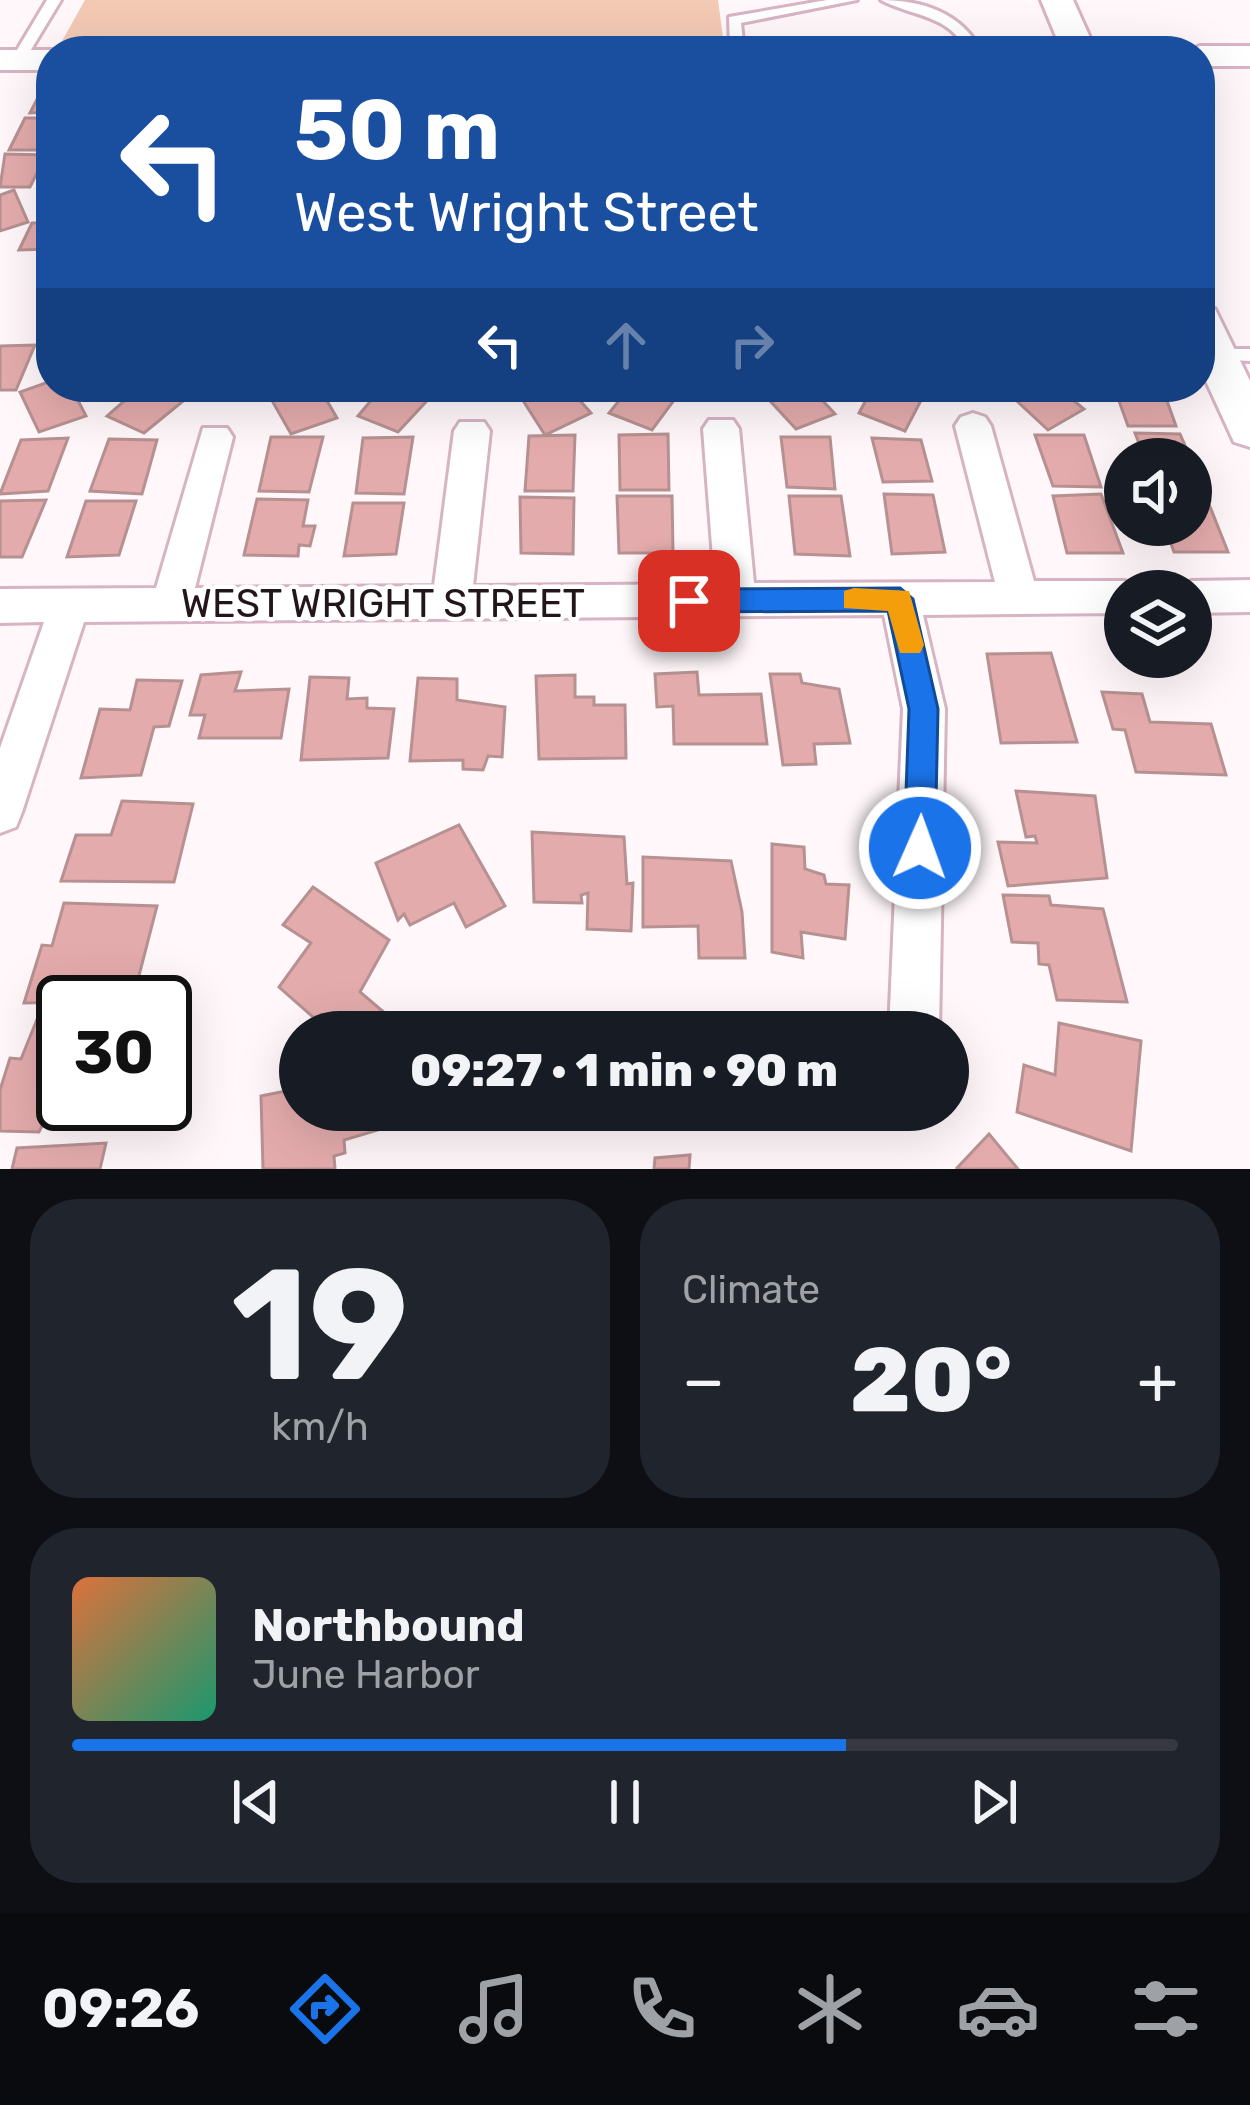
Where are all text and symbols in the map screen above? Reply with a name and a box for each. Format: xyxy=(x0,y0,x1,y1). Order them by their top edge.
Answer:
text: 50 m xyxy=(294,80,500,180)
icon: left xyxy=(96,84,252,240)
text: West Wright Street xyxy=(294,181,759,245)
icon: left xyxy=(467,312,533,378)
icon: ahead xyxy=(593,312,659,378)
icon: right xyxy=(719,312,785,378)
map controls xyxy=(1104,438,1212,678)
button: sound xyxy=(1104,438,1212,546)
pin xyxy=(638,550,740,652)
icon: arrive xyxy=(656,568,722,634)
button: layers xyxy=(1104,570,1212,678)
street label: WEST WRIGHT STREET xyxy=(181,581,585,627)
position arrow xyxy=(857,785,983,911)
speed limit sign: 30 xyxy=(36,975,192,1131)
text: 09:27 · 1 min · 90 m xyxy=(410,1044,838,1097)
text: 19 xyxy=(231,1233,409,1418)
text: Climate xyxy=(682,1267,820,1313)
text: 20° xyxy=(850,1327,1012,1434)
text: − xyxy=(682,1341,725,1420)
text: + xyxy=(1137,1341,1178,1420)
text: km/h xyxy=(271,1404,369,1450)
text: Northbound xyxy=(252,1599,525,1652)
text: June Harbor xyxy=(252,1652,480,1698)
icon: previous xyxy=(223,1769,289,1835)
icon: pause xyxy=(592,1769,658,1835)
icon: next xyxy=(961,1769,1027,1835)
icon: directions xyxy=(283,1967,367,2051)
icon: music xyxy=(452,1967,536,2051)
icon: phone xyxy=(620,1967,704,2051)
icon: climate xyxy=(788,1967,872,2051)
icon: car xyxy=(956,1967,1040,2051)
icon: filters xyxy=(1124,1967,1208,2051)
text: 09:26 xyxy=(42,1977,199,2041)

